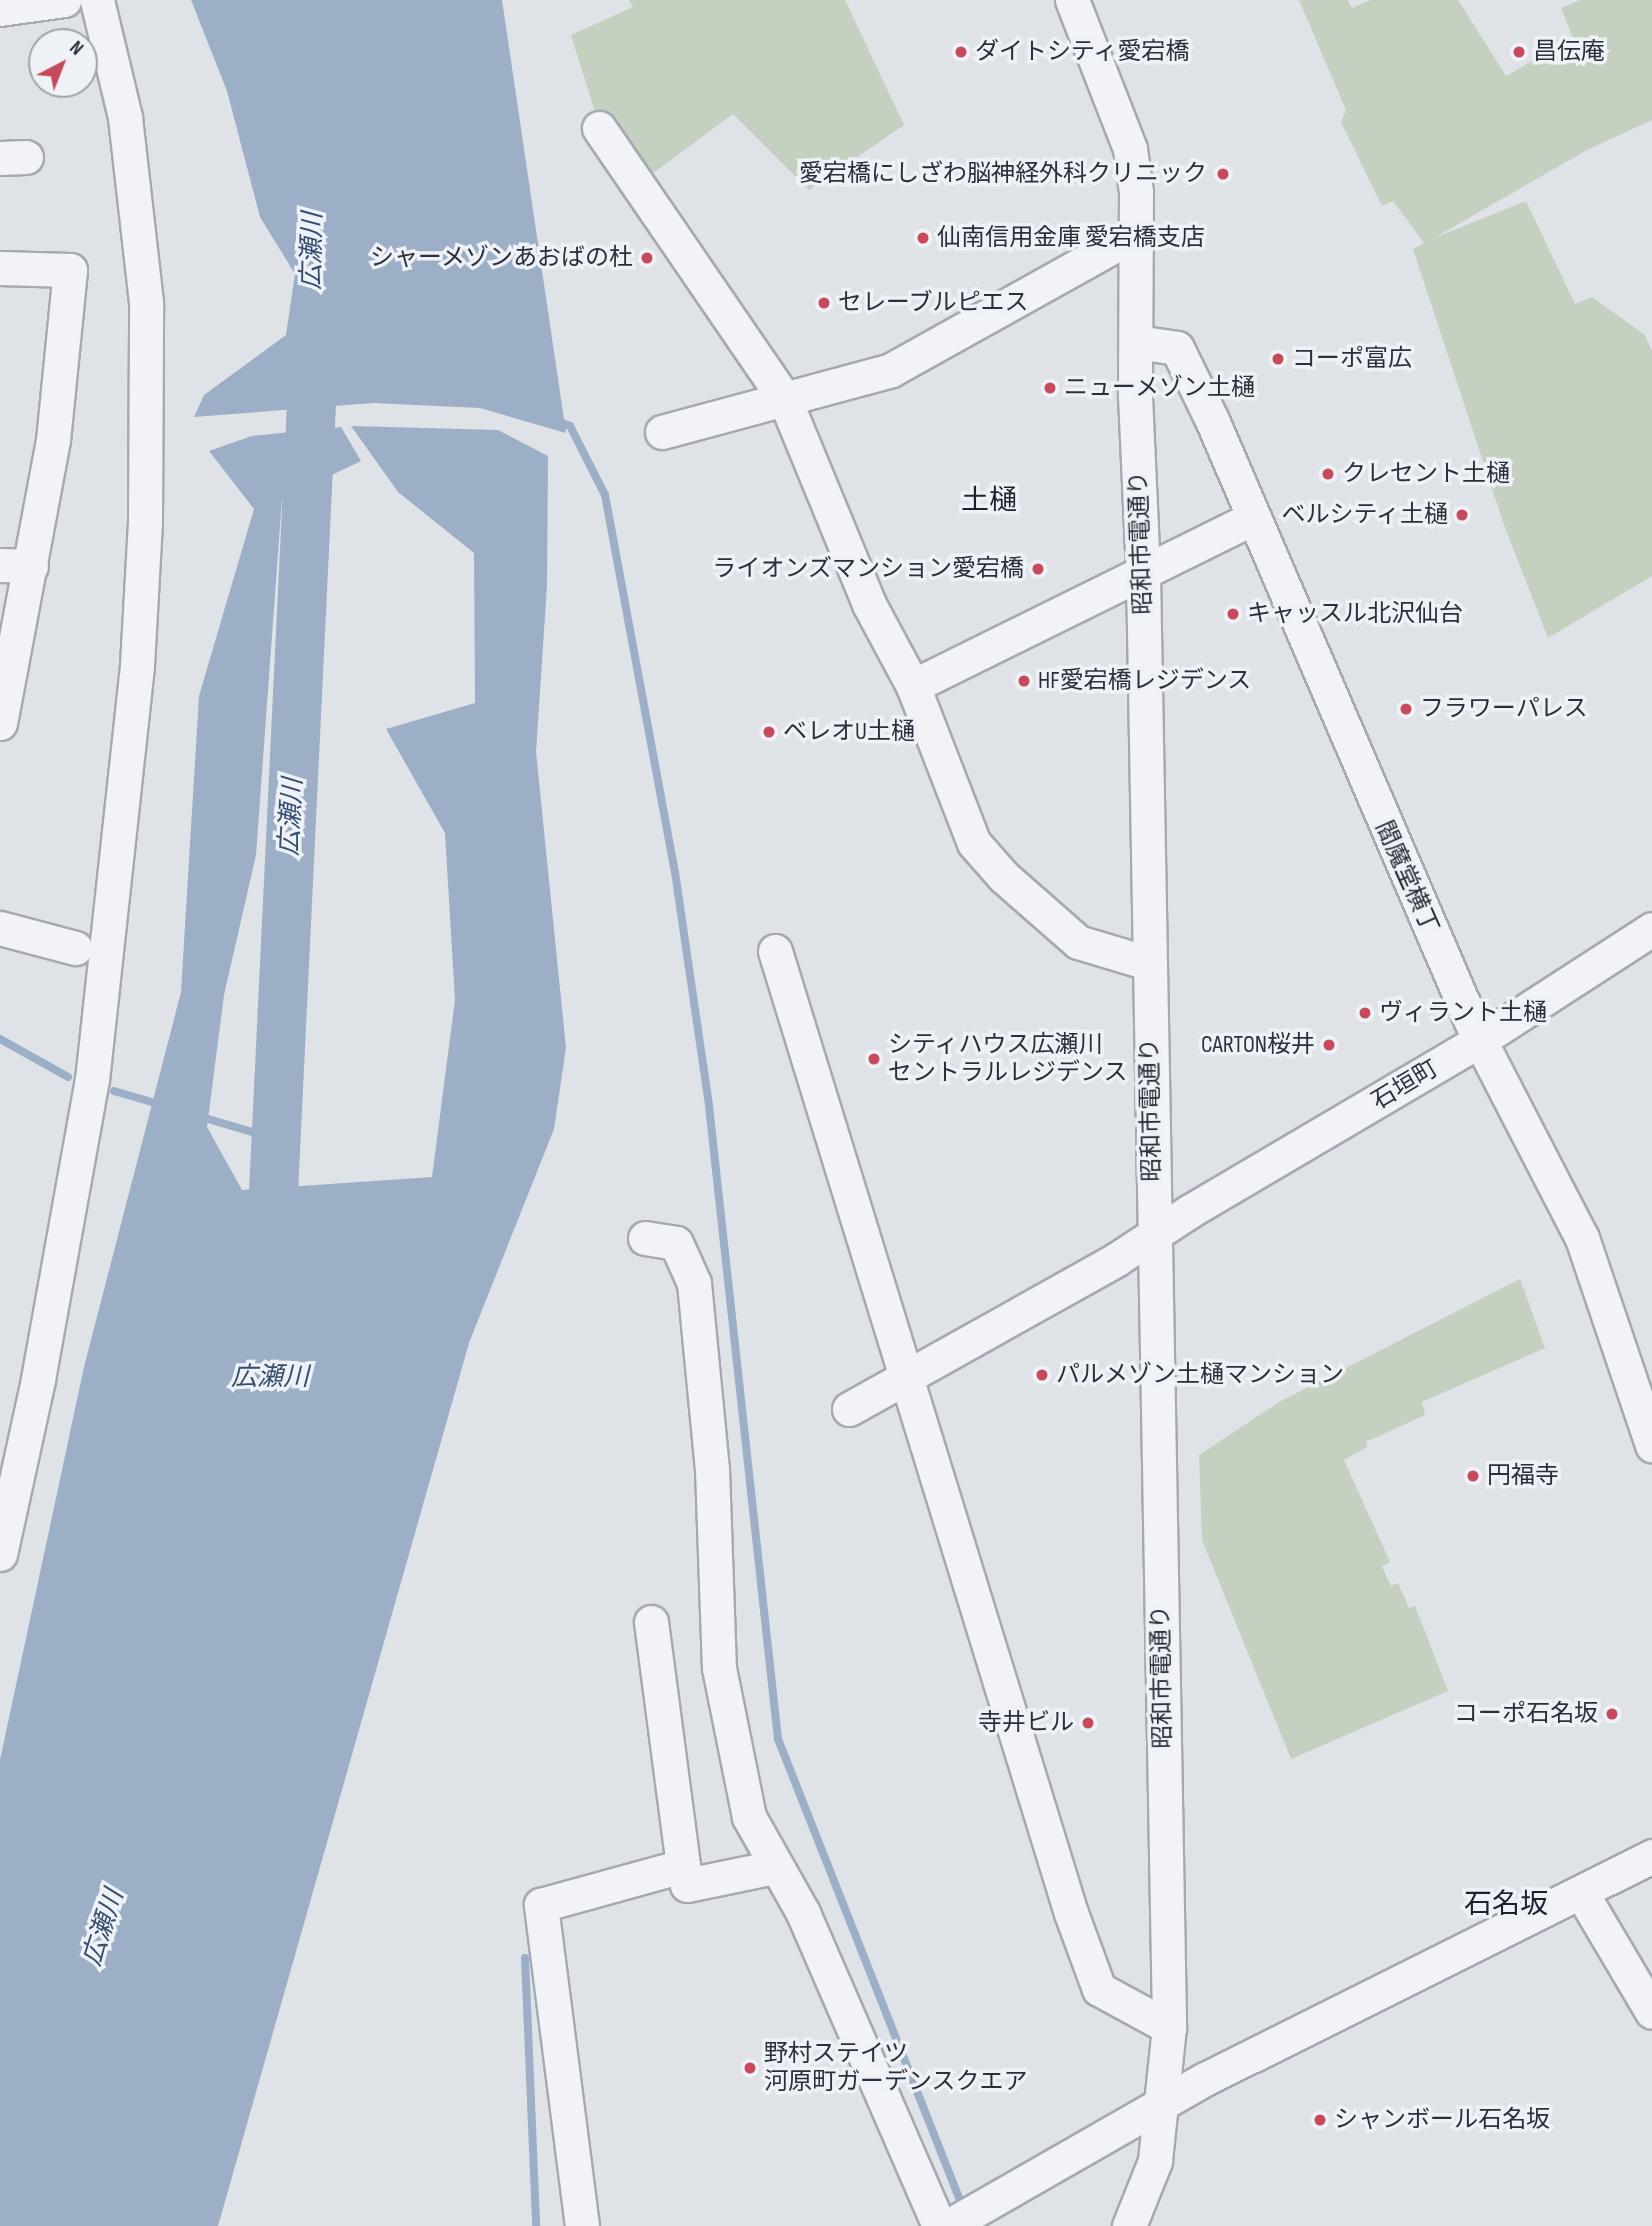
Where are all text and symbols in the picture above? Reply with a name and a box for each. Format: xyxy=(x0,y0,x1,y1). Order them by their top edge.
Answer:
north arrow xyxy=(28,28,98,98)
text: N xyxy=(65,37,88,60)
place label: ダイトシティ愛宕橋 xyxy=(975,38,1191,66)
place label: 昌伝庵 xyxy=(1533,38,1605,66)
marker: ダイトシティ愛宕橋 xyxy=(953,44,969,60)
marker: 昌伝庵 xyxy=(1511,44,1527,60)
place label: 愛宕橋にしざわ脳神経外科クリニック xyxy=(799,160,1207,188)
marker: 愛宕橋にしざわ脳神経外科クリニック xyxy=(1213,164,1233,184)
water label: 広瀬川 xyxy=(297,212,329,290)
place label: 仙南信用金庫 愛宕橋支店 xyxy=(937,224,1205,252)
marker: 仙南信用金庫 愛宕橋支店 xyxy=(915,230,931,246)
place label: シャーメゾンあおばの杜 xyxy=(369,244,633,272)
marker: シャーメゾンあおばの杜 xyxy=(639,250,655,266)
place label: セレーブルピエス xyxy=(838,289,1030,317)
marker: セレーブルピエス xyxy=(816,295,832,311)
place label: コーポ富広 xyxy=(1292,345,1412,373)
marker: コーポ富広 xyxy=(1270,351,1286,367)
place label: ニューメゾン土樋 xyxy=(1064,374,1256,402)
marker: ニューメゾン土樋 xyxy=(1042,380,1058,396)
place label: クレセント土樋 xyxy=(1342,460,1510,488)
marker: クレセント土樋 xyxy=(1320,466,1336,482)
street label: 昭和市電通り xyxy=(1124,471,1158,615)
district label: 土樋 xyxy=(961,484,1017,518)
place label: ベルシティ土樋 xyxy=(1280,501,1448,529)
marker: ベルシティ土樋 xyxy=(1454,507,1470,523)
place label: ライオンズマンション愛宕橋 xyxy=(712,555,1024,583)
marker: ライオンズマンション愛宕橋 xyxy=(1030,561,1046,577)
place label: キャッスル北沢仙台 xyxy=(1247,600,1463,628)
marker: キャッスル北沢仙台 xyxy=(1225,606,1241,622)
place label: HF愛宕橋レジデンス xyxy=(1038,667,1252,695)
marker: HF愛宕橋レジデンス xyxy=(1016,673,1032,689)
place label: フラワーパレス xyxy=(1420,695,1588,723)
marker: フラワーパレス xyxy=(1398,701,1414,717)
place label: ベレオU土樋 xyxy=(783,718,915,746)
marker: ベレオU土樋 xyxy=(761,724,777,740)
water label: 広瀬川 xyxy=(274,777,310,857)
street label: 閻魔堂横丁 xyxy=(1369,816,1445,938)
place label: ヴィラント土樋 xyxy=(1379,999,1547,1027)
marker: ヴィラント土樋 xyxy=(1357,1005,1373,1021)
place label: シティハウス広瀬川 セントラルレジデンス xyxy=(888,1031,1128,1087)
place label: CARTON桜井 xyxy=(1201,1031,1315,1059)
marker: CARTON桜井 xyxy=(1321,1037,1337,1053)
street label: 昭和市電通り xyxy=(1135,1038,1167,1182)
marker: シティハウス広瀬川 セントラルレジデンス xyxy=(866,1051,882,1067)
street label: 石垣町 xyxy=(1367,1054,1443,1116)
place label: パルメゾン土樋マンション xyxy=(1056,1361,1344,1389)
water label: 広瀬川 xyxy=(231,1362,309,1394)
marker: パルメゾン土樋マンション xyxy=(1034,1367,1050,1383)
place label: 円福寺 xyxy=(1487,1462,1559,1490)
marker: 円福寺 xyxy=(1465,1468,1481,1484)
street label: 昭和市電通り xyxy=(1146,1605,1178,1749)
place label: コーポ石名坂 xyxy=(1454,1700,1598,1728)
marker: コーポ石名坂 xyxy=(1604,1706,1620,1722)
place label: 寺井ビル xyxy=(978,1709,1074,1737)
marker: 寺井ビル xyxy=(1080,1715,1096,1731)
water label: 広瀬川 xyxy=(77,1886,131,1970)
district label: 石名坂 xyxy=(1464,1888,1548,1922)
place label: 野村ステイツ 河原町ガーデンスクエア xyxy=(764,2040,1028,2096)
marker: 野村ステイツ 河原町ガーデンスクエア xyxy=(742,2060,758,2076)
place label: シャンボール石名坂 xyxy=(1334,2106,1550,2134)
marker: シャンボール石名坂 xyxy=(1312,2112,1328,2128)

